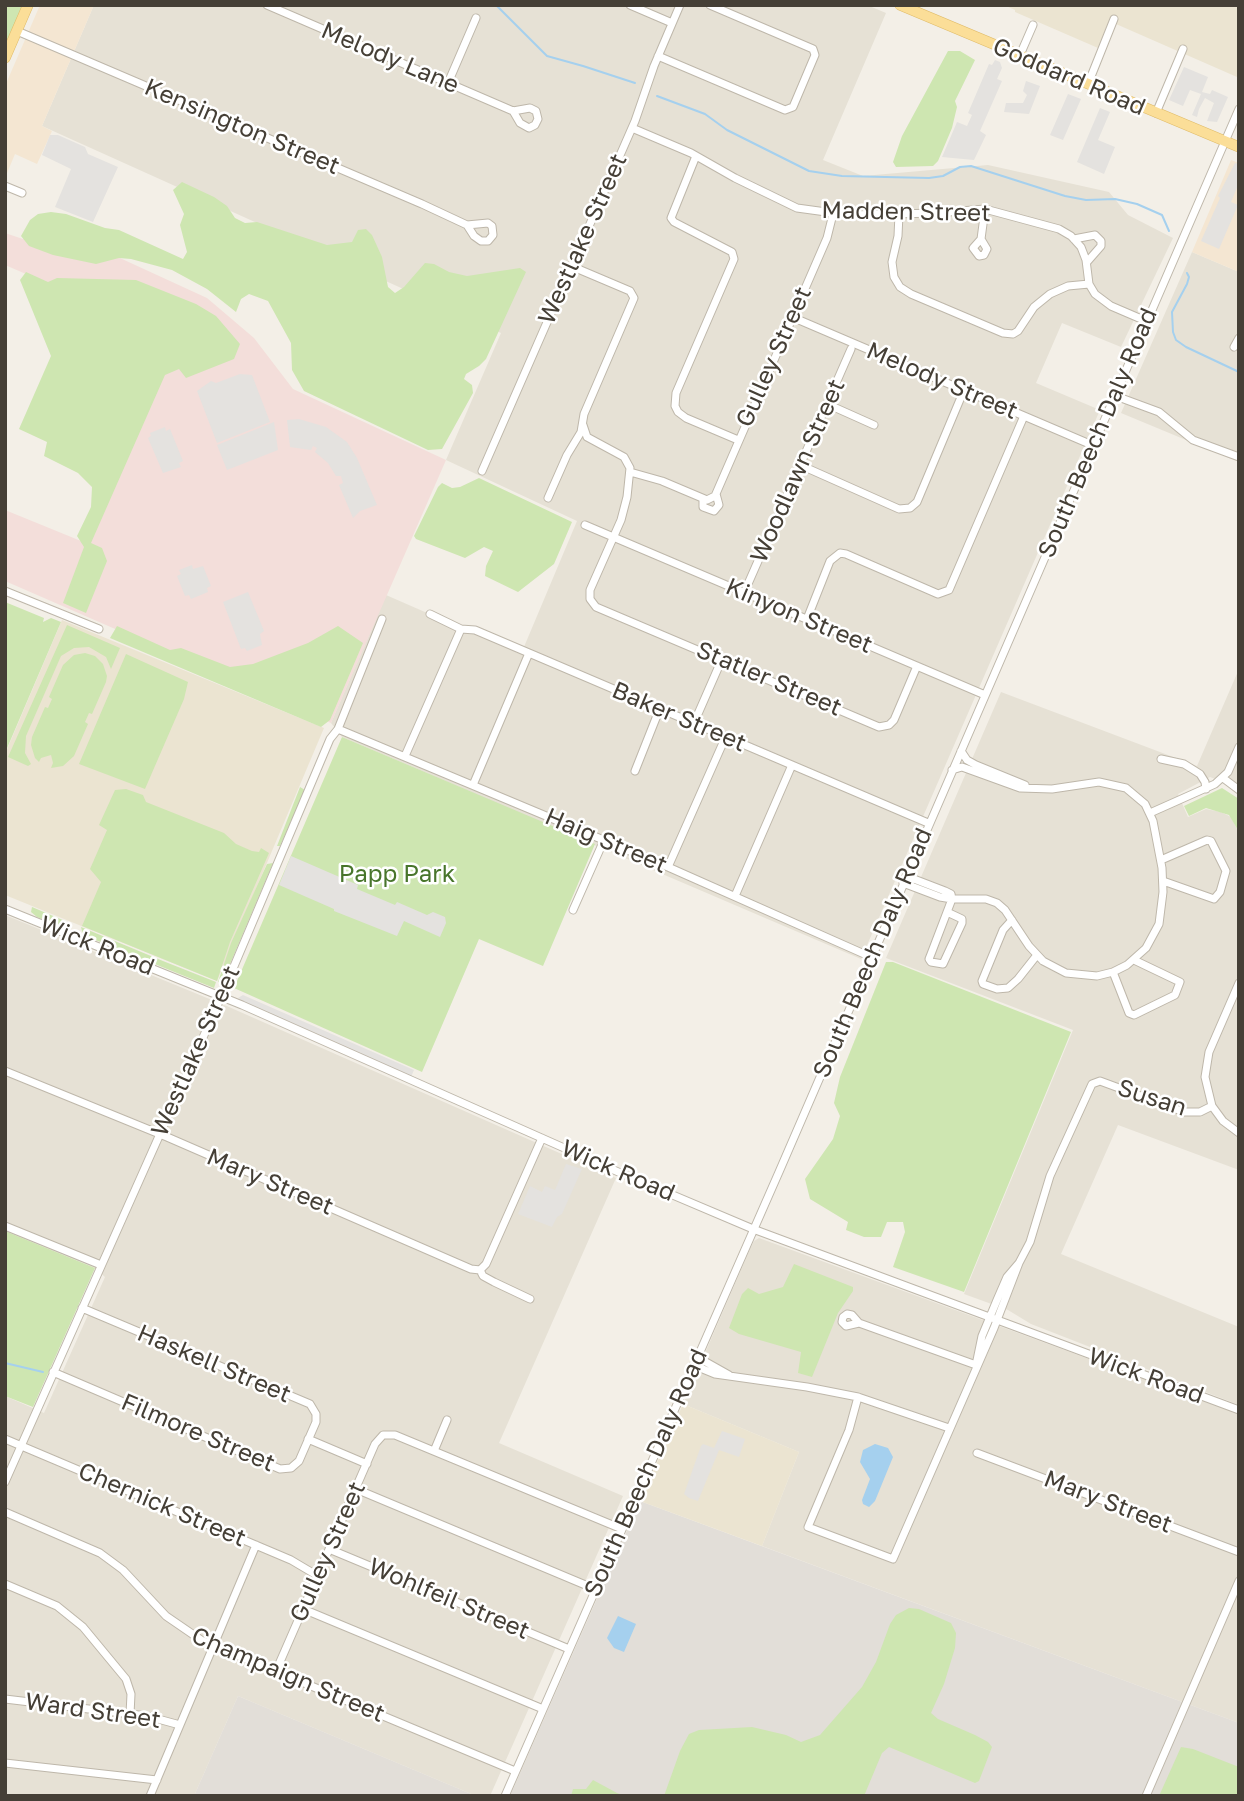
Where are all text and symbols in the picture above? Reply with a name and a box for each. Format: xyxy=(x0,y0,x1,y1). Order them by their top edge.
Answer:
street label: Melody Lane xyxy=(317,16,463,100)
street label: Goddard Road xyxy=(988,32,1150,122)
street label: Kensington Street xyxy=(140,73,344,181)
street label: Westlake Street xyxy=(533,149,633,329)
street label: Madden Street xyxy=(821,196,991,228)
street label: Gulley Street xyxy=(730,282,818,432)
street label: South Beech Daly Road xyxy=(1032,304,1164,562)
street label: Melody Street xyxy=(862,336,1022,426)
street label: Woodlawn Street xyxy=(745,375,851,567)
street label: Kinyon Street xyxy=(721,572,877,660)
street label: Statler Street xyxy=(692,635,846,723)
street label: Baker Street xyxy=(608,676,750,758)
street label: Haig Street xyxy=(541,802,671,880)
street label: South Beech Daly Road xyxy=(807,824,939,1082)
park label: Papp Park xyxy=(339,860,455,888)
street label: Wick Road xyxy=(36,910,158,982)
street label: Westlake Street xyxy=(146,961,246,1141)
street label: Susan xyxy=(1114,1073,1190,1123)
street label: Wick Road xyxy=(557,1134,679,1208)
street label: Mary Street xyxy=(202,1142,338,1222)
street label: Haskell Street xyxy=(133,1319,295,1409)
street label: Wick Road xyxy=(1084,1342,1208,1410)
street label: South Beech Daly Road xyxy=(578,1345,714,1601)
street label: Filmore Street xyxy=(117,1388,279,1478)
street label: Chernick Street xyxy=(74,1457,250,1553)
street label: Mary Street xyxy=(1040,1464,1176,1540)
street label: Gulley Street xyxy=(284,1477,372,1627)
street label: Wohlfeil Street xyxy=(364,1552,534,1646)
street label: Champaign Street xyxy=(187,1621,389,1729)
street label: Ward Street xyxy=(23,1687,163,1735)

